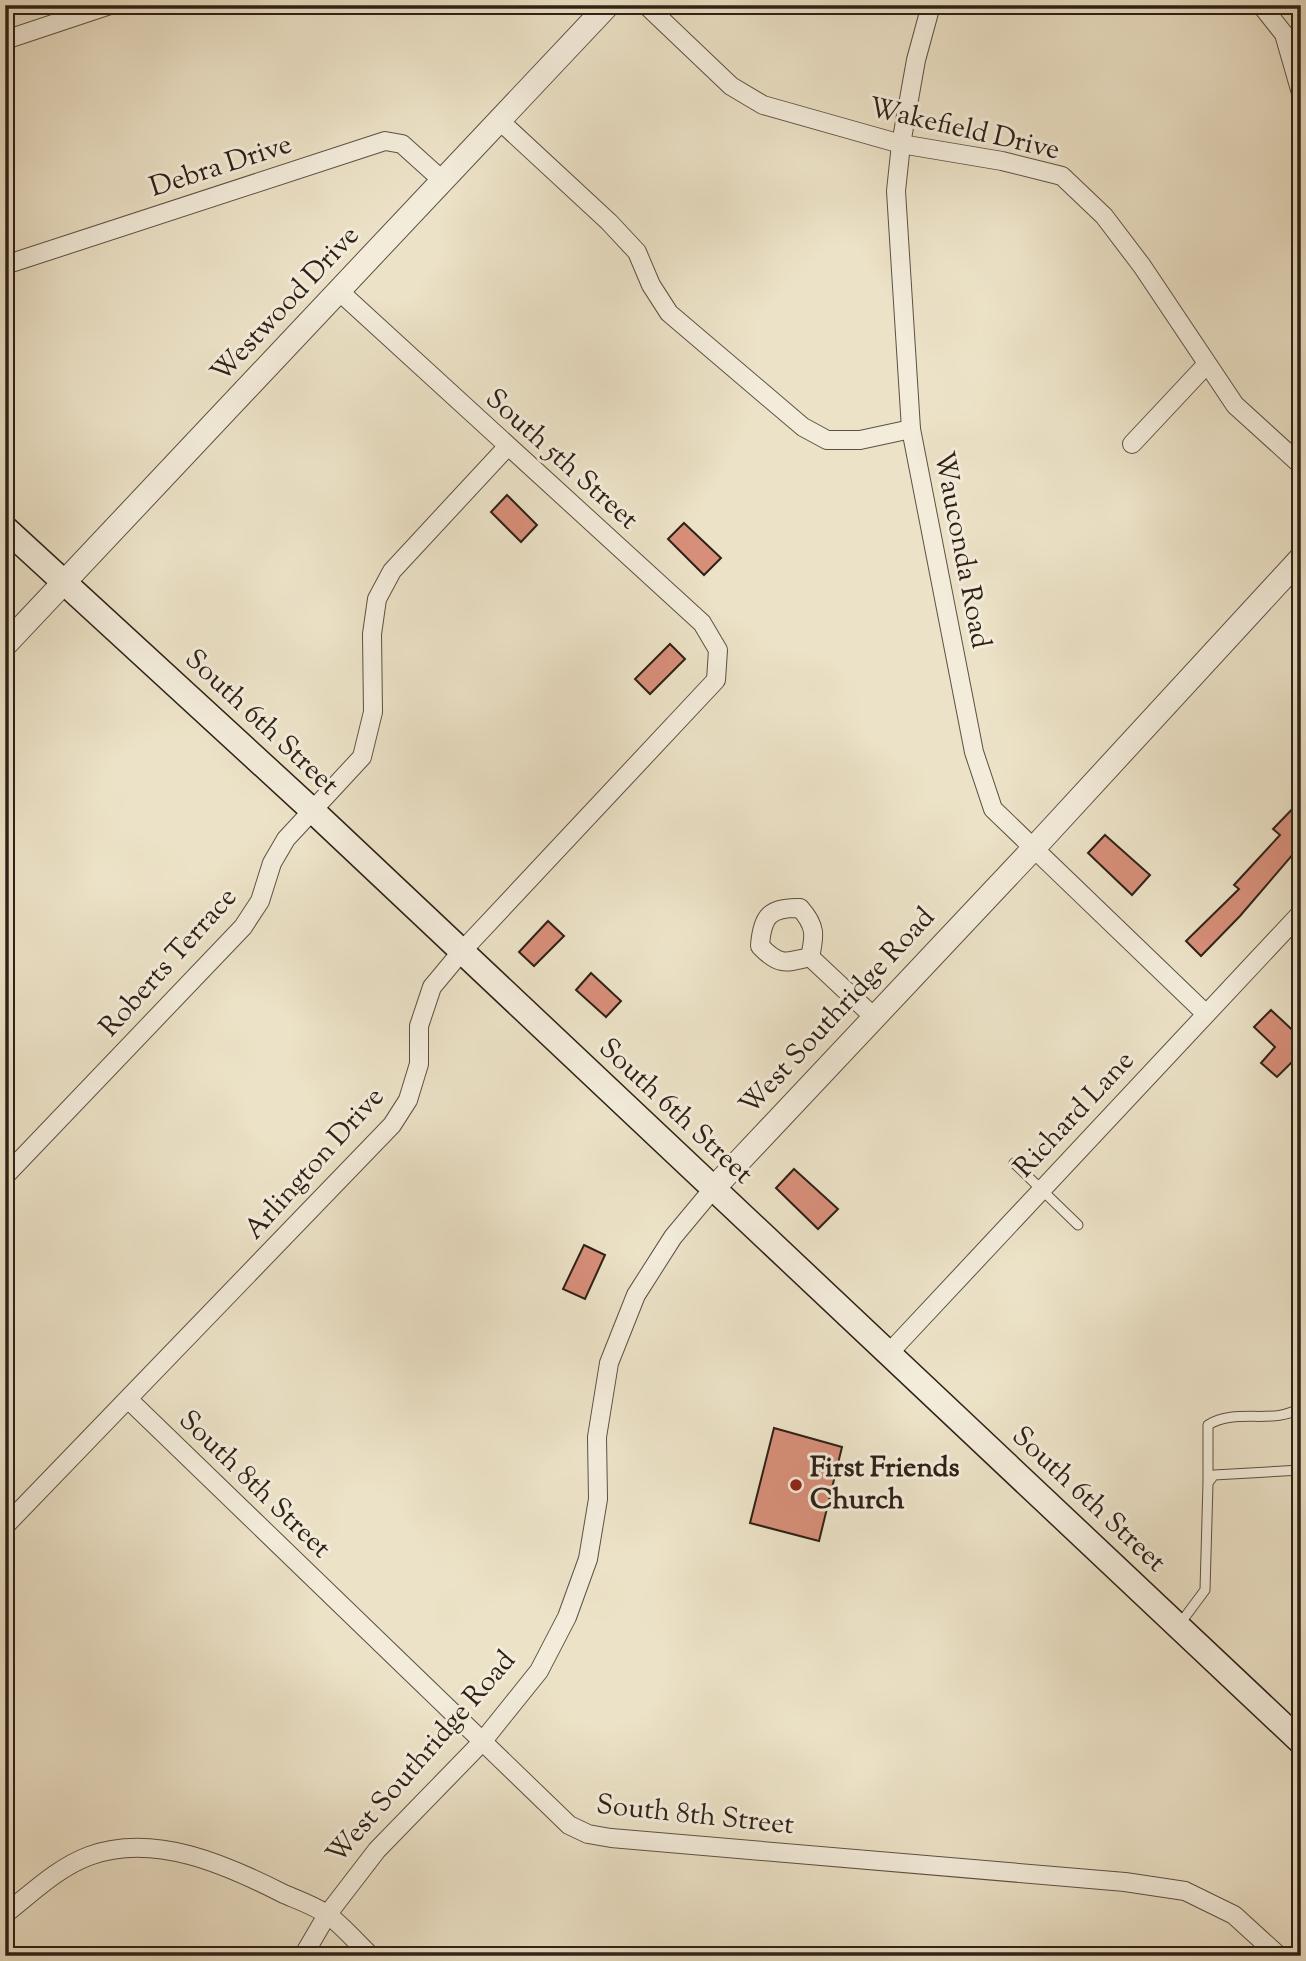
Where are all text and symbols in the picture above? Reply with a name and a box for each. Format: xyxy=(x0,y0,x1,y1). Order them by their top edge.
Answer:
street label: Wakefield Drive xyxy=(865,89,1063,171)
street label: Debra Drive xyxy=(145,125,297,209)
street label: Westwood Drive xyxy=(203,218,369,392)
street label: South 5th Street xyxy=(476,380,647,540)
street label: Wauconda Road xyxy=(922,448,1000,652)
street label: South 6th Street xyxy=(175,641,347,805)
street label: Roberts Terrace xyxy=(91,879,247,1047)
street label: West Southridge Road xyxy=(731,899,945,1125)
street label: South 6th Street xyxy=(589,1030,761,1194)
street label: Richard Lane xyxy=(1006,1043,1144,1187)
street label: Arlington Drive xyxy=(236,1079,394,1249)
street label: South 8th Street xyxy=(169,1402,340,1569)
street label: South 6th Street xyxy=(1002,1418,1174,1582)
place label: First Friends Church xyxy=(810,1449,960,1521)
marker: First Friends Church xyxy=(788,1477,804,1493)
street label: West Southridge Road xyxy=(318,1642,526,1873)
street label: South 8th Street xyxy=(594,1786,796,1846)

